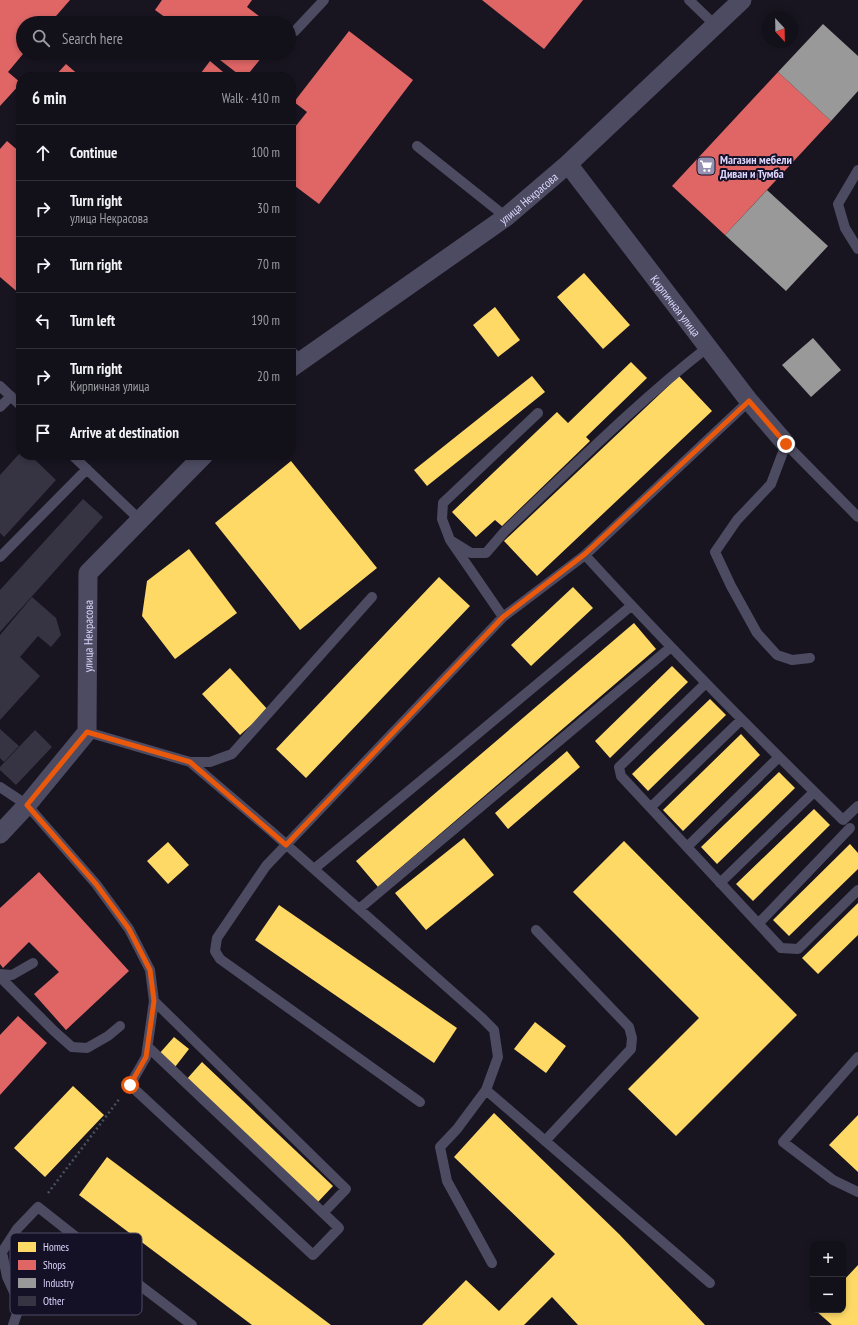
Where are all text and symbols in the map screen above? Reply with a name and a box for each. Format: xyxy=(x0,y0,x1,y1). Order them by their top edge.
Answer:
north arrow xyxy=(762,12,798,48)
search box xyxy=(16,16,296,60)
icon: search xyxy=(30,27,52,49)
text: Search here xyxy=(62,29,123,48)
text: 6 min xyxy=(32,87,66,109)
text: Walk · 410 m xyxy=(222,90,280,107)
icon: ahead xyxy=(32,142,54,164)
text: Continue xyxy=(70,143,117,162)
text: 100 m xyxy=(251,144,280,161)
place label: Магазин мебели Диван и Тумба xyxy=(720,152,792,181)
supermarket icon: Магазин мебели Диван и Тумба xyxy=(695,155,717,177)
street label: улица Некрасова xyxy=(496,169,561,227)
text: Turn right xyxy=(70,191,122,210)
icon: right xyxy=(32,198,54,220)
text: 30 m xyxy=(257,200,280,217)
text: улица Некрасова xyxy=(70,210,148,227)
icon: right xyxy=(32,254,54,276)
text: Turn right xyxy=(70,255,122,274)
text: 70 m xyxy=(257,256,280,273)
street label: Кирпичная улица xyxy=(648,272,704,339)
icon: left xyxy=(32,310,54,332)
text: Turn left xyxy=(70,311,115,330)
text: 190 m xyxy=(251,312,280,329)
text: Turn right xyxy=(70,359,122,378)
icon: right xyxy=(32,366,54,388)
text: 20 m xyxy=(257,368,280,385)
text: Кирпичная улица xyxy=(70,378,149,395)
icon: arrive xyxy=(32,422,54,444)
text: Arrive at destination xyxy=(70,423,179,442)
route end xyxy=(777,435,795,453)
street label: улица Некрасова xyxy=(80,600,95,672)
route start xyxy=(121,1076,139,1094)
legend xyxy=(10,1233,142,1315)
text: Homes xyxy=(43,1240,69,1254)
map controls xyxy=(810,1241,846,1313)
button: + xyxy=(810,1241,846,1277)
text: Shops xyxy=(43,1258,66,1272)
text: Industry xyxy=(43,1276,75,1290)
button: − xyxy=(810,1277,846,1313)
text: Other xyxy=(43,1294,64,1308)

